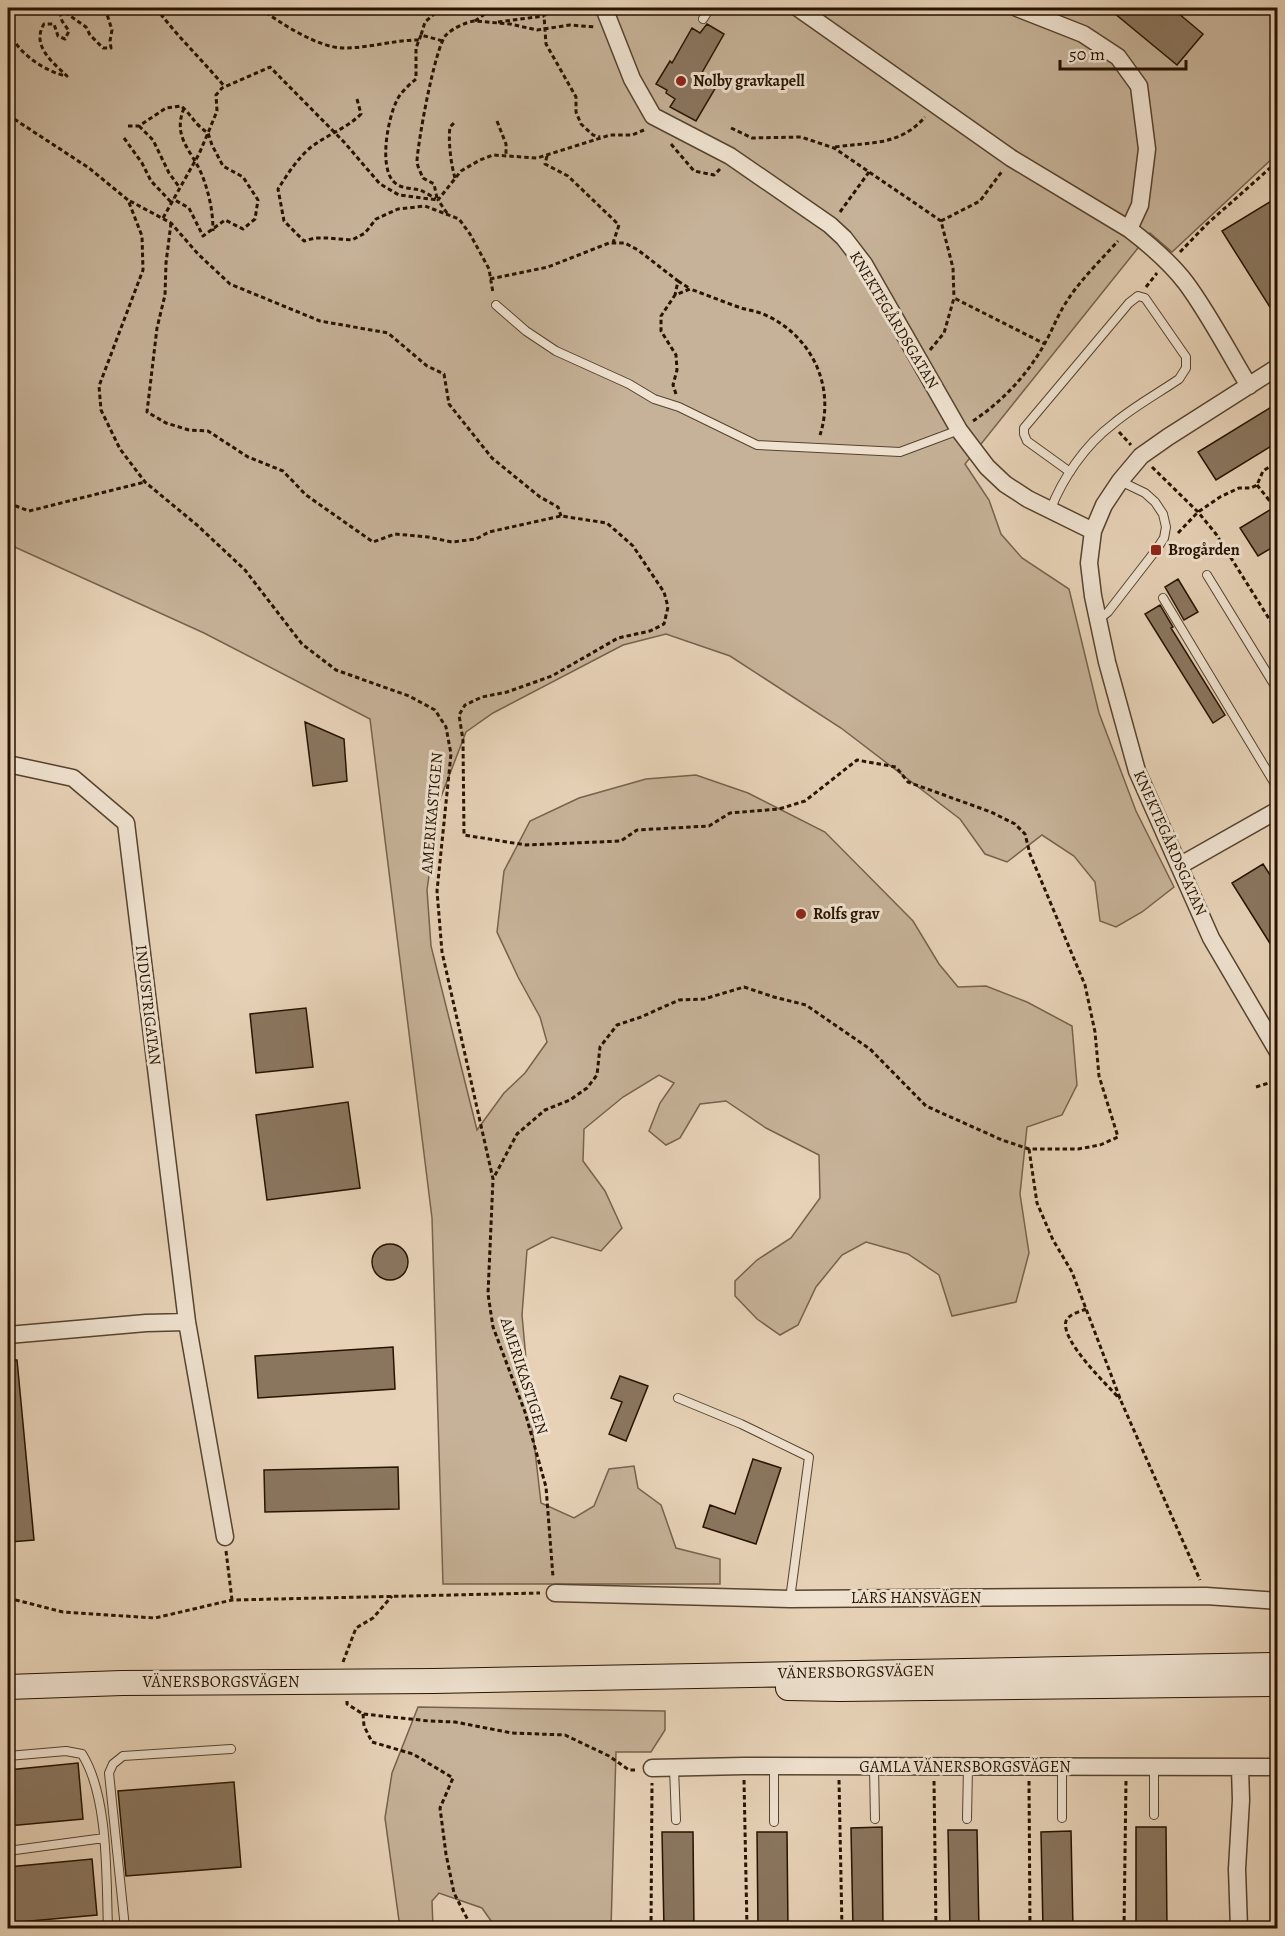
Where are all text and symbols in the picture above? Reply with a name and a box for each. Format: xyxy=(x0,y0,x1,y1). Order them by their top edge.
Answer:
scale bar xyxy=(1060,33,1186,71)
text: 50 m xyxy=(1069,42,1105,66)
place label: Nolby gravkapell xyxy=(693,70,805,92)
marker: Nolby gravkapell xyxy=(674,74,688,88)
street label: KNEKTEGÅRDSGATAN xyxy=(844,247,944,393)
place label: Brogården xyxy=(1168,539,1240,561)
marker: Brogården xyxy=(1149,543,1163,557)
street label: AMERIKASTIGEN xyxy=(416,751,448,876)
street label: KNEKTEGÅRDSGATAN xyxy=(1128,767,1212,919)
place label: Rolfs grav xyxy=(813,903,880,925)
marker: Rolfs grav xyxy=(794,907,808,921)
street label: INDUSTRIGATAN xyxy=(130,944,166,1066)
street label: AMERIKASTIGEN xyxy=(494,1314,553,1437)
street label: LARS HANSVÄGEN xyxy=(851,1587,981,1609)
street label: VÄNERSBORGSVÄGEN xyxy=(776,1660,935,1684)
street label: VÄNERSBORGSVÄGEN xyxy=(142,1671,299,1693)
street label: GAMLA VÄNERSBORGSVÄGEN xyxy=(859,1756,1071,1778)

